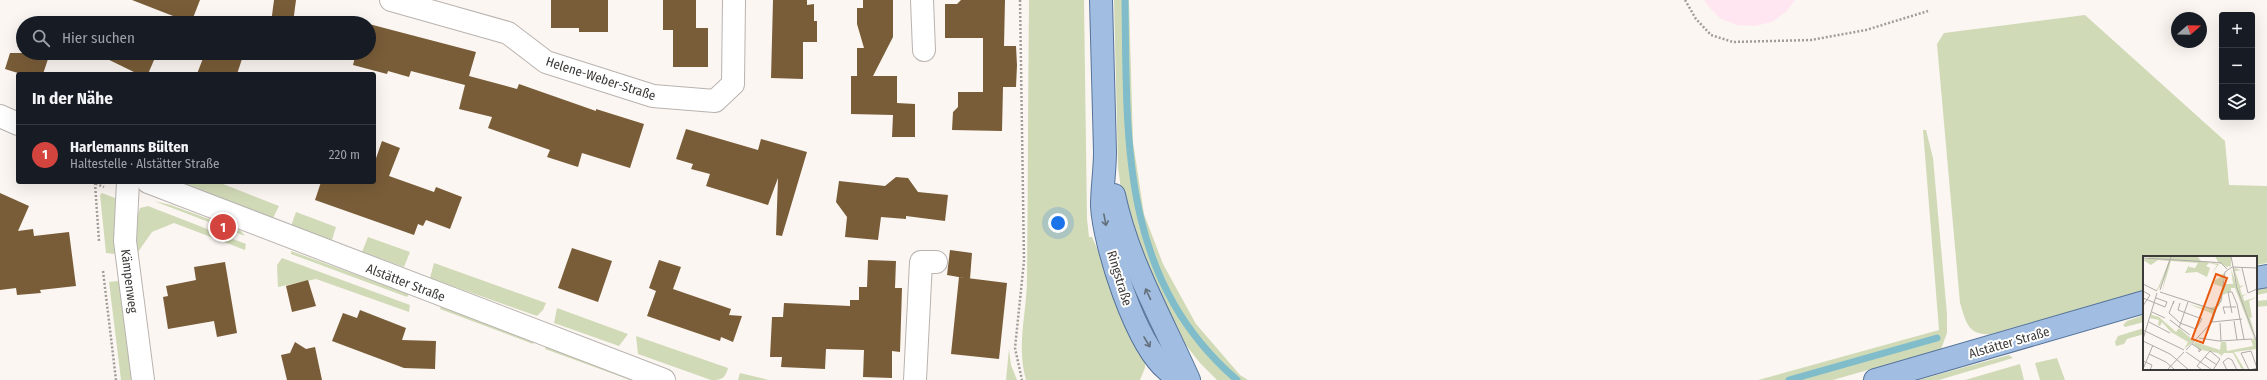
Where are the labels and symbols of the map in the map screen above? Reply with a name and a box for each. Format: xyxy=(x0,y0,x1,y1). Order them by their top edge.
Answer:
north arrow xyxy=(2171,12,2207,48)
street label: Helene-Weber-Straße xyxy=(544,54,658,103)
pin: 1 xyxy=(210,212,236,242)
your location xyxy=(1048,213,1068,233)
one-way arrow xyxy=(1101,213,1109,226)
street label: Kämpenweg xyxy=(118,248,141,315)
street label: Ringstraße xyxy=(1104,249,1135,308)
inset map xyxy=(2143,256,2257,370)
street label: Alstätter Straße xyxy=(364,261,447,304)
one-way arrow xyxy=(1144,289,1151,301)
street label: Alstätter Straße xyxy=(1967,324,2051,361)
one-way arrow xyxy=(1144,336,1152,348)

